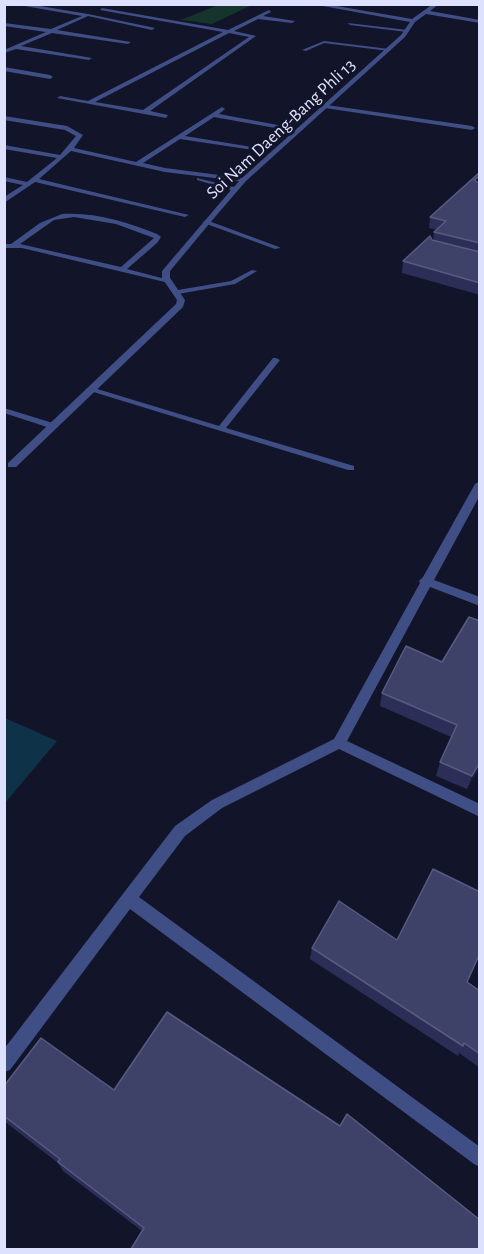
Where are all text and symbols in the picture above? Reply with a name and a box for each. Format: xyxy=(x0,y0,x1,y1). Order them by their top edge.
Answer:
street label: Soi Nam Daeng-Bang Phli 13 xyxy=(202,54,360,204)

